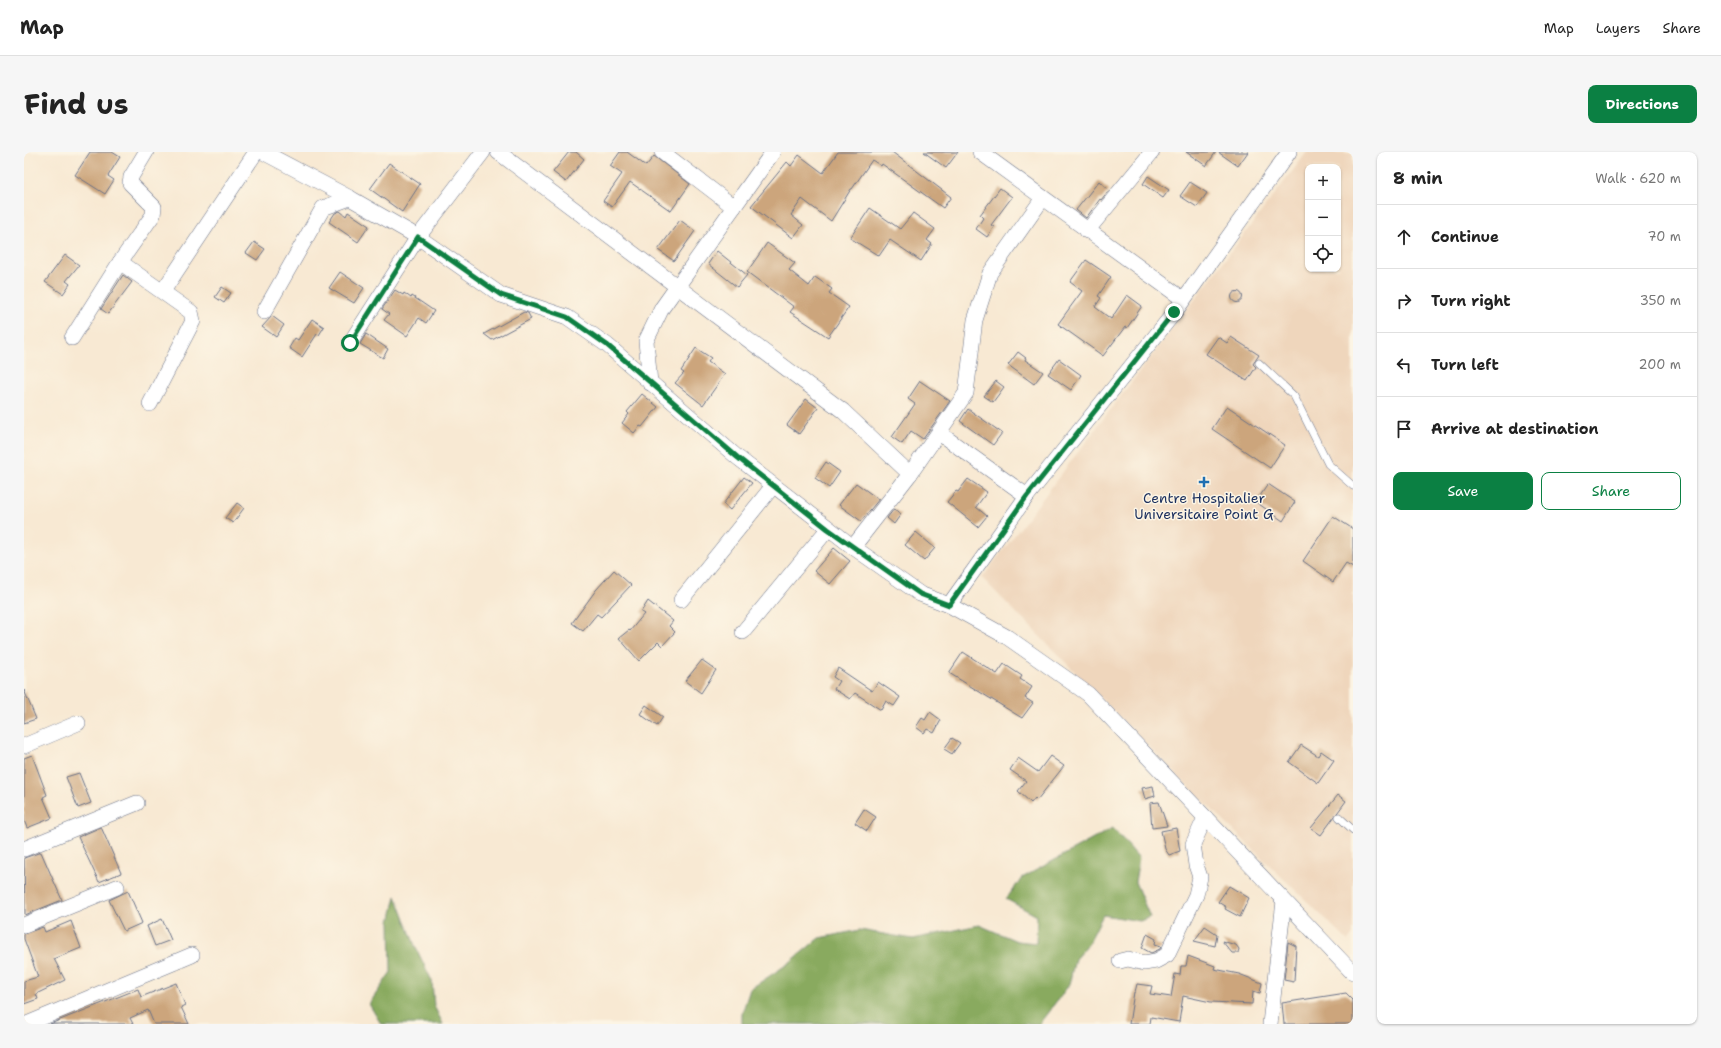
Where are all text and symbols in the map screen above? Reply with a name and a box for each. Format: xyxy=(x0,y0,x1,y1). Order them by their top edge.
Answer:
text: Map xyxy=(20,15,64,40)
text: Map xyxy=(1544,19,1574,37)
text: Layers xyxy=(1596,19,1640,37)
text: Share xyxy=(1662,19,1701,37)
text: Find us xyxy=(24,85,129,123)
button: Directions xyxy=(1588,85,1697,123)
map controls xyxy=(1305,164,1341,272)
button: + xyxy=(1305,164,1341,200)
text: 8 min xyxy=(1393,167,1443,189)
text: Walk · 620 m xyxy=(1595,170,1681,187)
button: − xyxy=(1305,200,1341,236)
icon: ahead xyxy=(1393,226,1415,248)
text: Continue xyxy=(1431,227,1499,247)
text: 70 m xyxy=(1647,228,1681,245)
button: locate xyxy=(1305,236,1341,272)
icon: right xyxy=(1393,290,1415,312)
text: Turn right xyxy=(1431,291,1511,311)
text: 350 m xyxy=(1640,292,1681,309)
route end xyxy=(1165,303,1183,321)
route start xyxy=(341,334,359,352)
icon: left xyxy=(1393,354,1415,376)
text: Turn left xyxy=(1431,355,1499,375)
text: 200 m xyxy=(1639,356,1681,373)
icon: arrive xyxy=(1393,418,1415,440)
text: Arrive at destination xyxy=(1431,419,1599,439)
button: Save xyxy=(1393,472,1533,510)
button: Share xyxy=(1541,472,1681,510)
marker: Centre Hospitalier Universitaire Point G xyxy=(1198,476,1210,488)
place label: Centre Hospitalier Universitaire Point G xyxy=(1134,489,1274,523)

